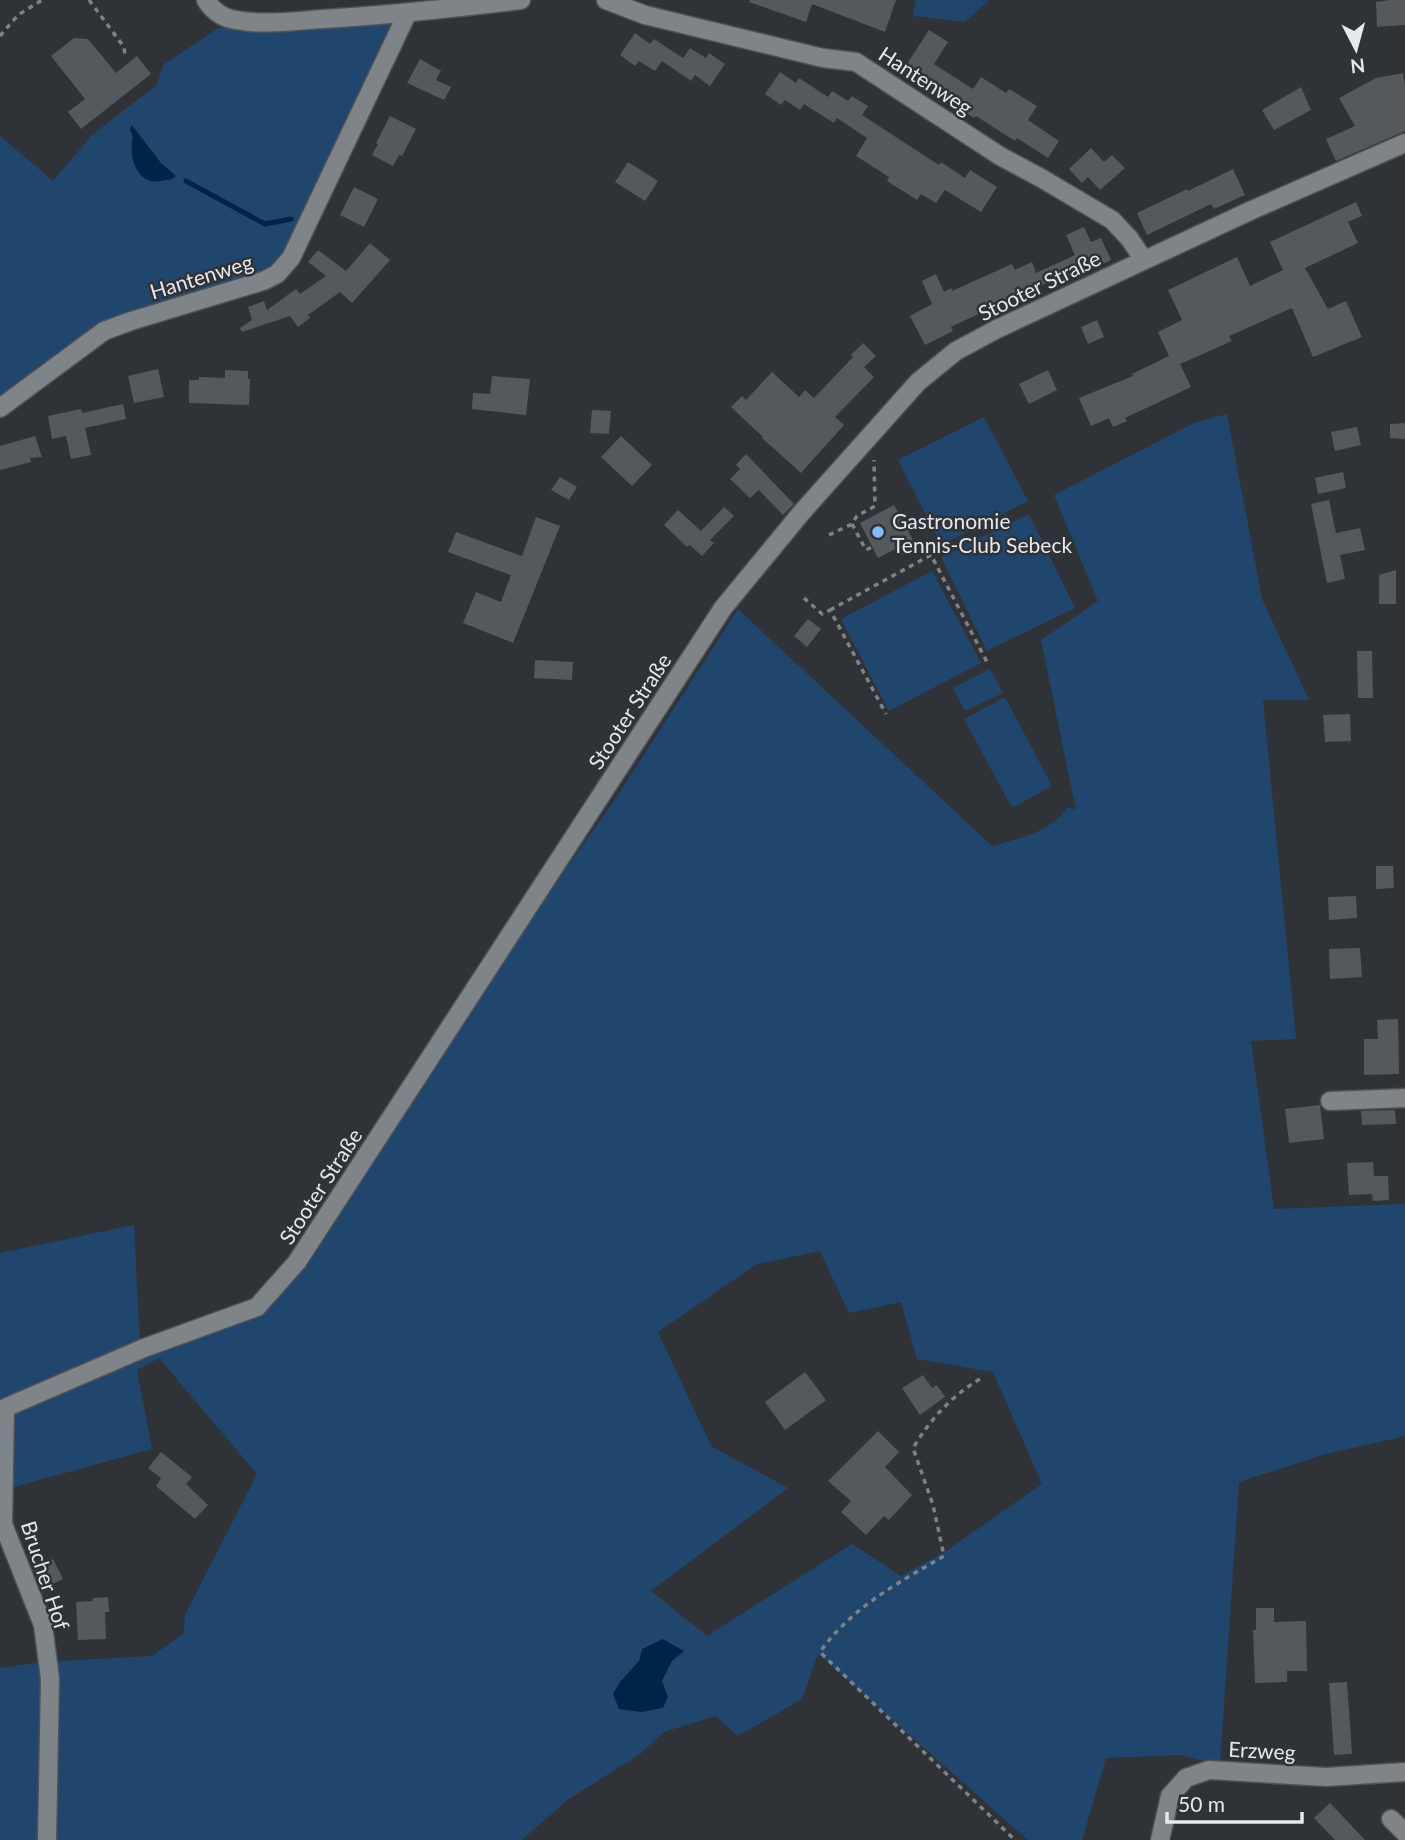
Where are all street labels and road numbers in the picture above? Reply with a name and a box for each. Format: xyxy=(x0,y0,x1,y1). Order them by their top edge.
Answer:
street label: Hantenweg xyxy=(875,41,977,119)
street label: Stooter Straße xyxy=(974,245,1104,325)
street label: Hantenweg xyxy=(147,248,256,303)
street label: Stooter Straße xyxy=(582,649,676,773)
street label: Stooter Straße xyxy=(273,1124,367,1248)
street label: Brucher Hof xyxy=(17,1517,76,1633)
street label: Erzweg xyxy=(1228,1736,1296,1764)

